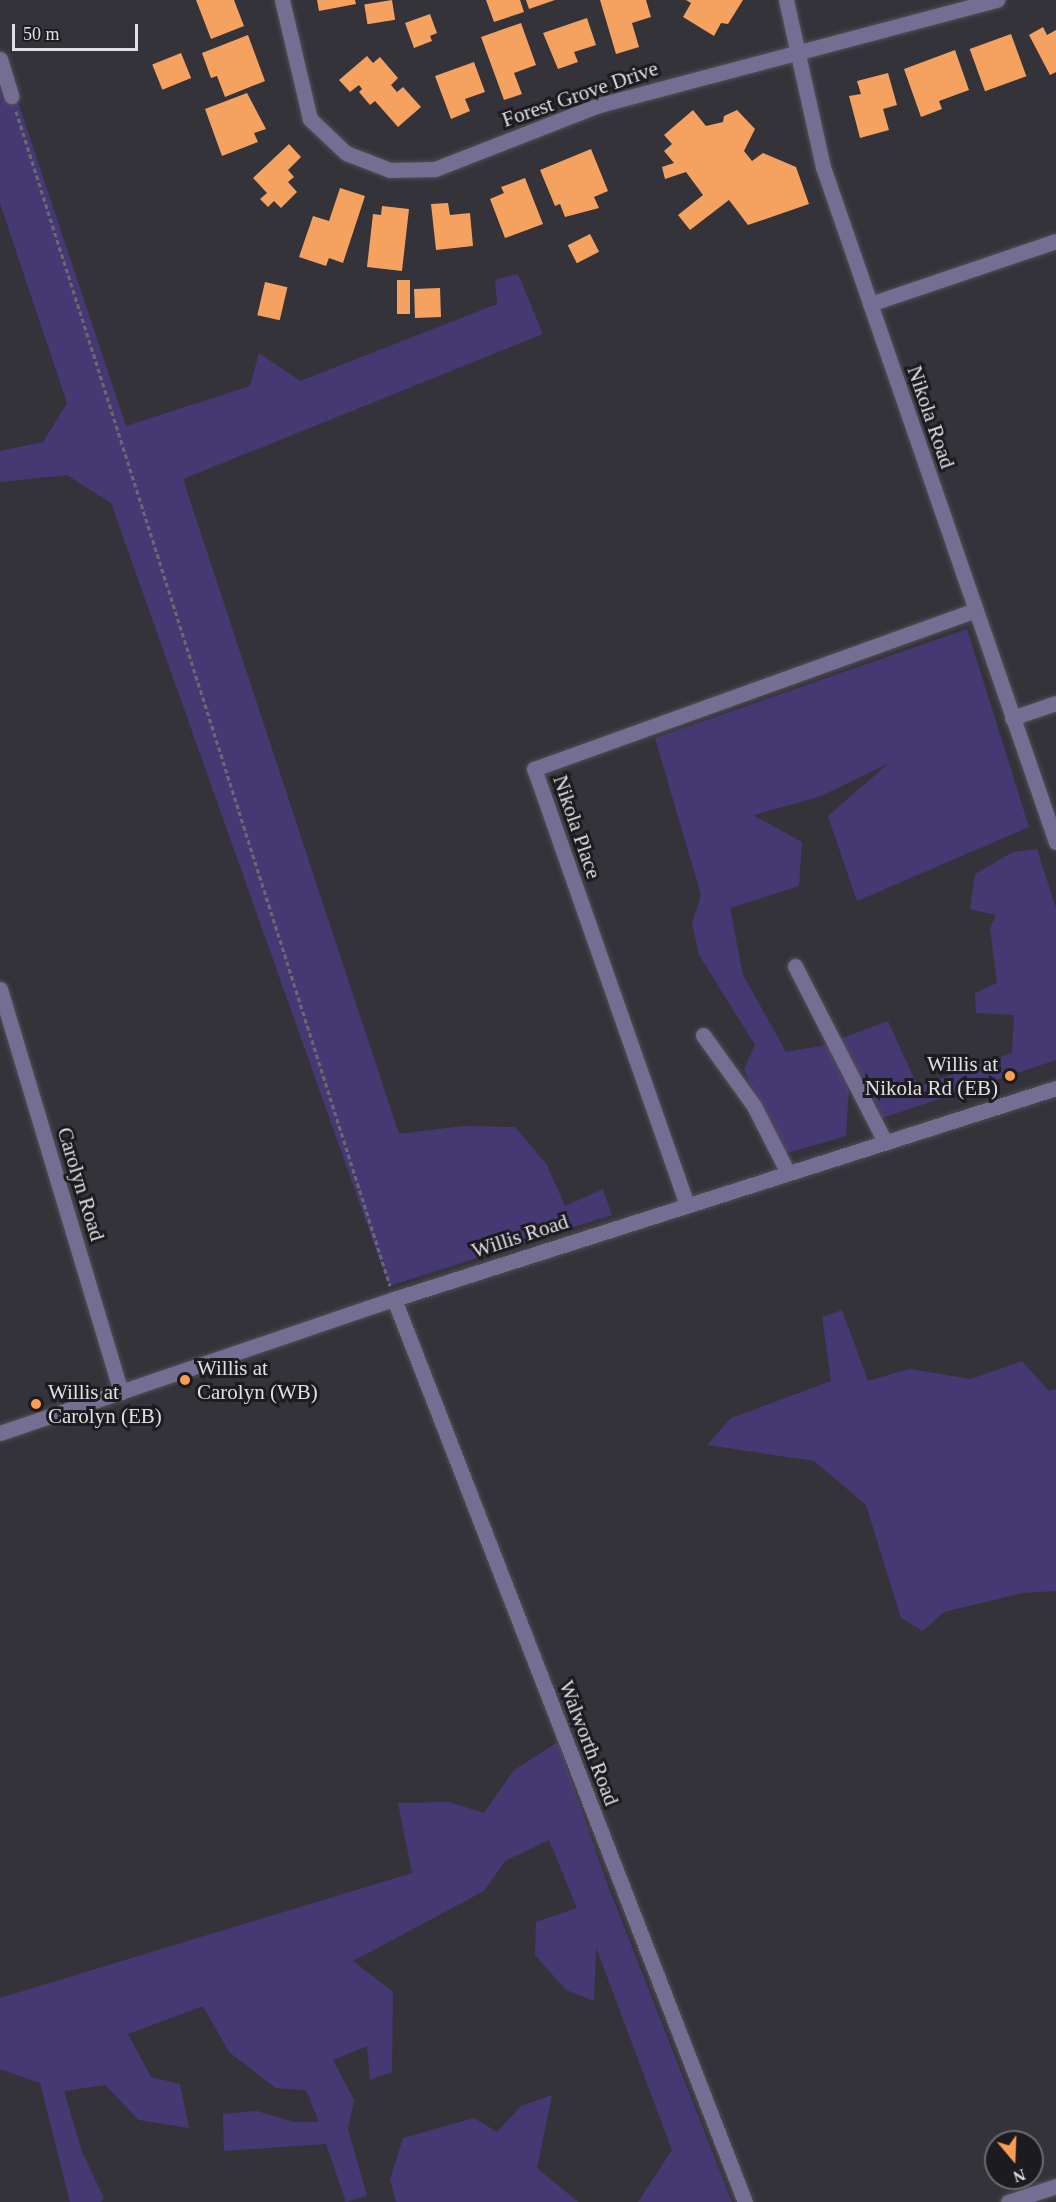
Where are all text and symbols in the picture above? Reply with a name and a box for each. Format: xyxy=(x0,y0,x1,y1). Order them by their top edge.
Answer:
scale bar xyxy=(15,12,141,50)
text: 50 m xyxy=(23,24,60,44)
street label: Forest Grove Drive xyxy=(499,56,661,132)
street label: Nikola Road xyxy=(902,362,960,472)
street label: Nikola Place xyxy=(548,772,606,882)
place label: Willis at Nikola Rd (EB) xyxy=(865,1051,998,1101)
marker: Willis at Nikola Rd (EB) xyxy=(1003,1069,1017,1083)
street label: Carolyn Road xyxy=(52,1124,110,1244)
street label: Willis Road xyxy=(469,1209,571,1263)
place label: Willis at Carolyn (WB) xyxy=(197,1355,318,1405)
marker: Willis at Carolyn (WB) xyxy=(178,1373,192,1387)
place label: Willis at Carolyn (EB) xyxy=(48,1379,162,1429)
marker: Willis at Carolyn (EB) xyxy=(29,1397,43,1411)
street label: Walworth Road xyxy=(554,1677,624,1809)
north arrow xyxy=(984,2130,1044,2190)
text: N xyxy=(1011,2166,1028,2186)

